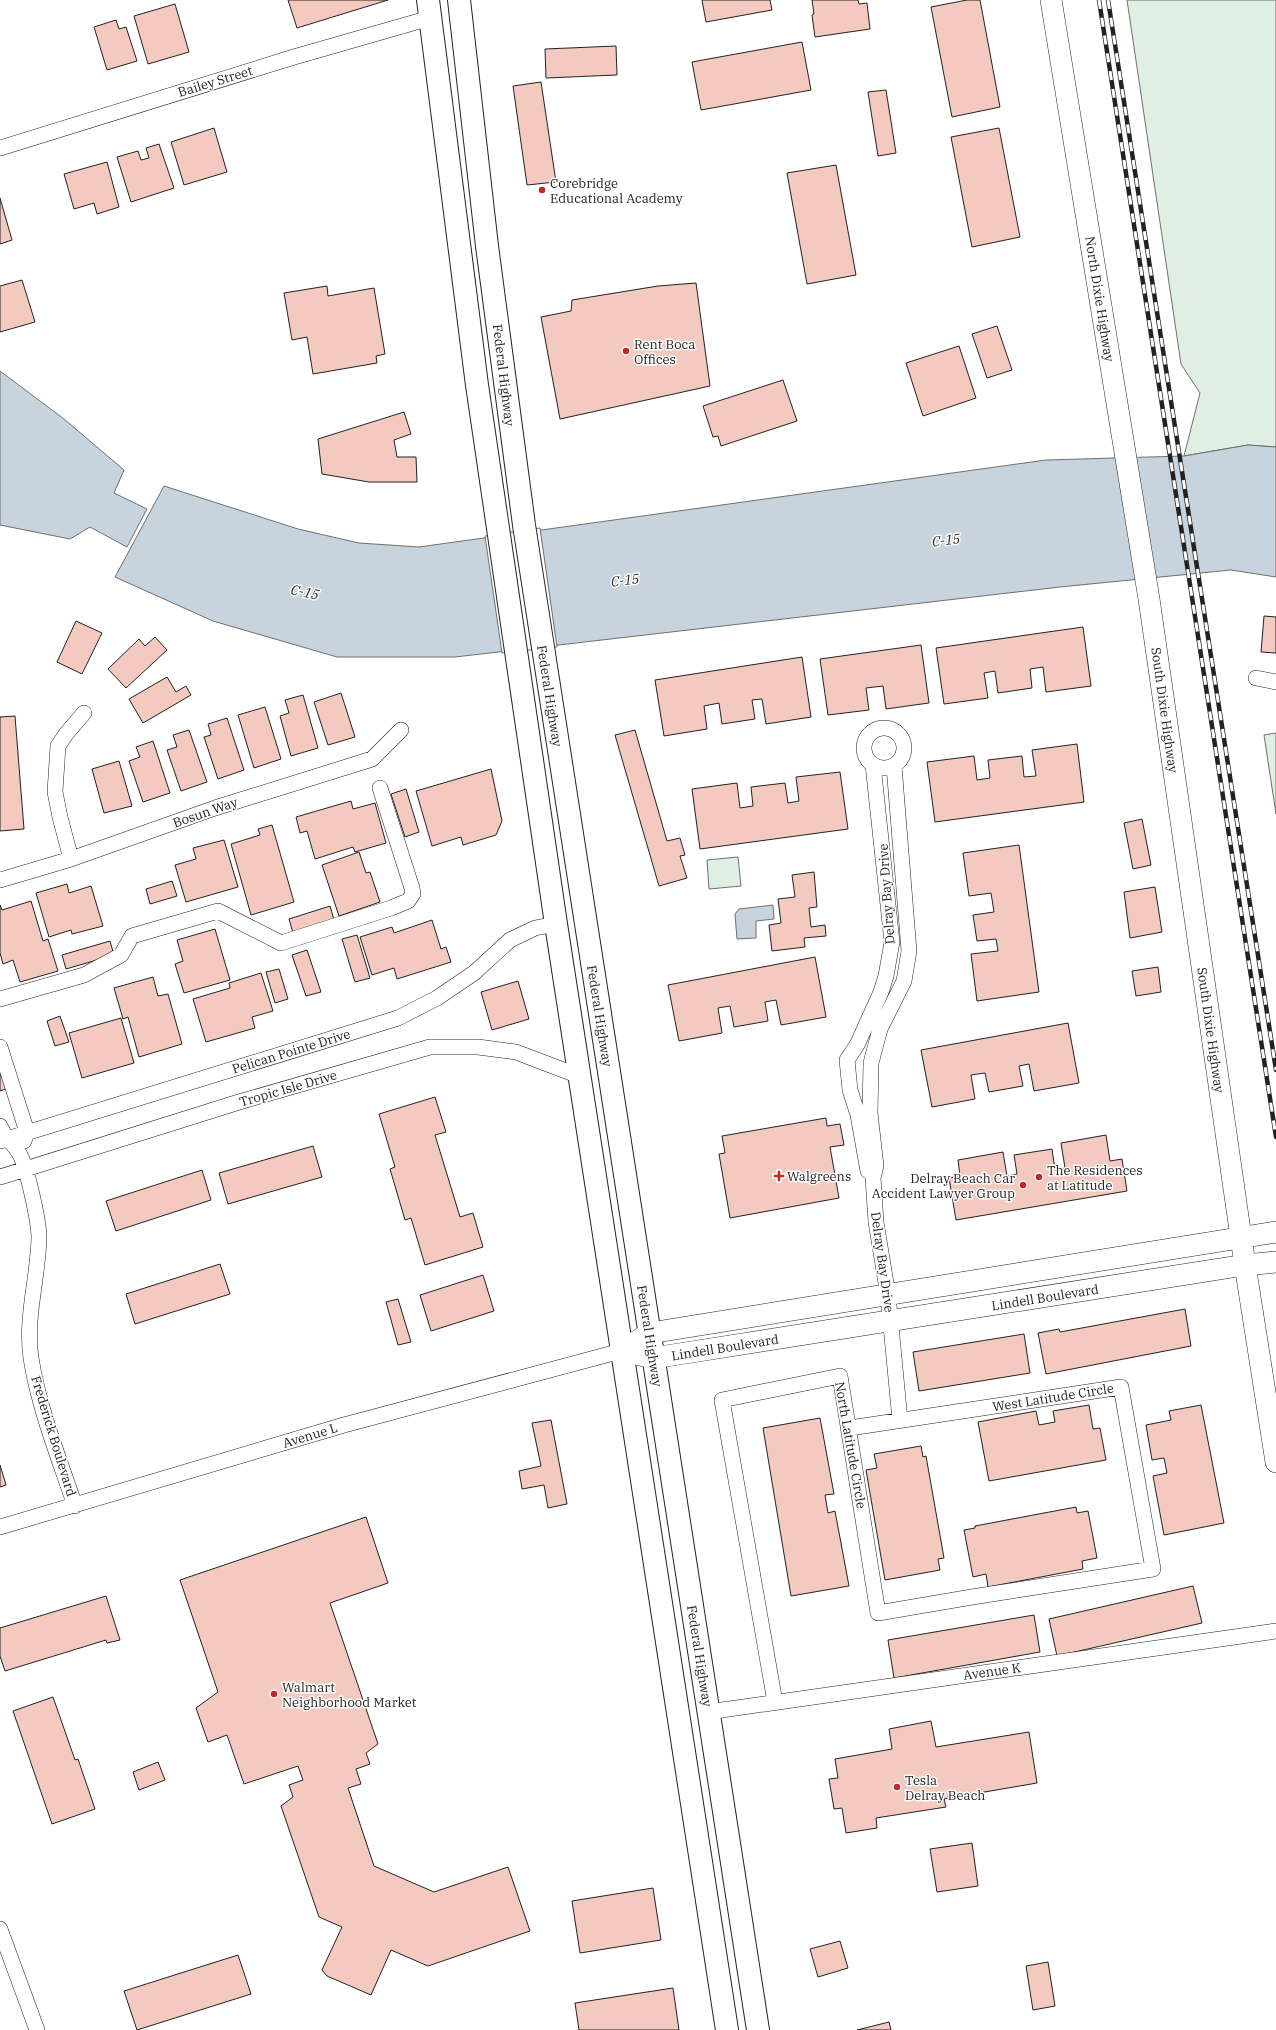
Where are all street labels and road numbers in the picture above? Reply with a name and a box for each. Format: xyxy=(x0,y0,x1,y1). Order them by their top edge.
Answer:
street label: Bailey Street xyxy=(176,62,255,101)
street label: North Dixie Highway xyxy=(1081,235,1118,363)
street label: Federal Highway xyxy=(489,323,518,427)
street label: Federal Highway xyxy=(533,644,566,748)
street label: South Dixie Highway xyxy=(1147,646,1182,774)
street label: Bosun Way xyxy=(170,793,240,831)
street label: Delray Bay Drive xyxy=(874,843,899,945)
street label: Federal Highway xyxy=(583,964,616,1068)
street label: South Dixie Highway xyxy=(1193,966,1228,1094)
street label: Pelican Pointe Drive xyxy=(230,1025,352,1078)
street label: Tropic Isle Drive xyxy=(237,1066,339,1111)
street label: Delray Bay Drive xyxy=(867,1211,898,1313)
street label: Lindell Boulevard xyxy=(990,1281,1100,1314)
street label: Federal Highway xyxy=(633,1284,666,1388)
street label: Lindell Boulevard xyxy=(670,1331,780,1364)
street label: Frederick Boulevard xyxy=(27,1374,80,1499)
street label: North Latitude Circle xyxy=(831,1380,870,1510)
street label: West Latitude Circle xyxy=(991,1380,1115,1415)
street label: Avenue L xyxy=(281,1419,340,1452)
street label: Federal Highway xyxy=(683,1604,716,1708)
street label: Avenue K xyxy=(962,1659,1022,1684)

